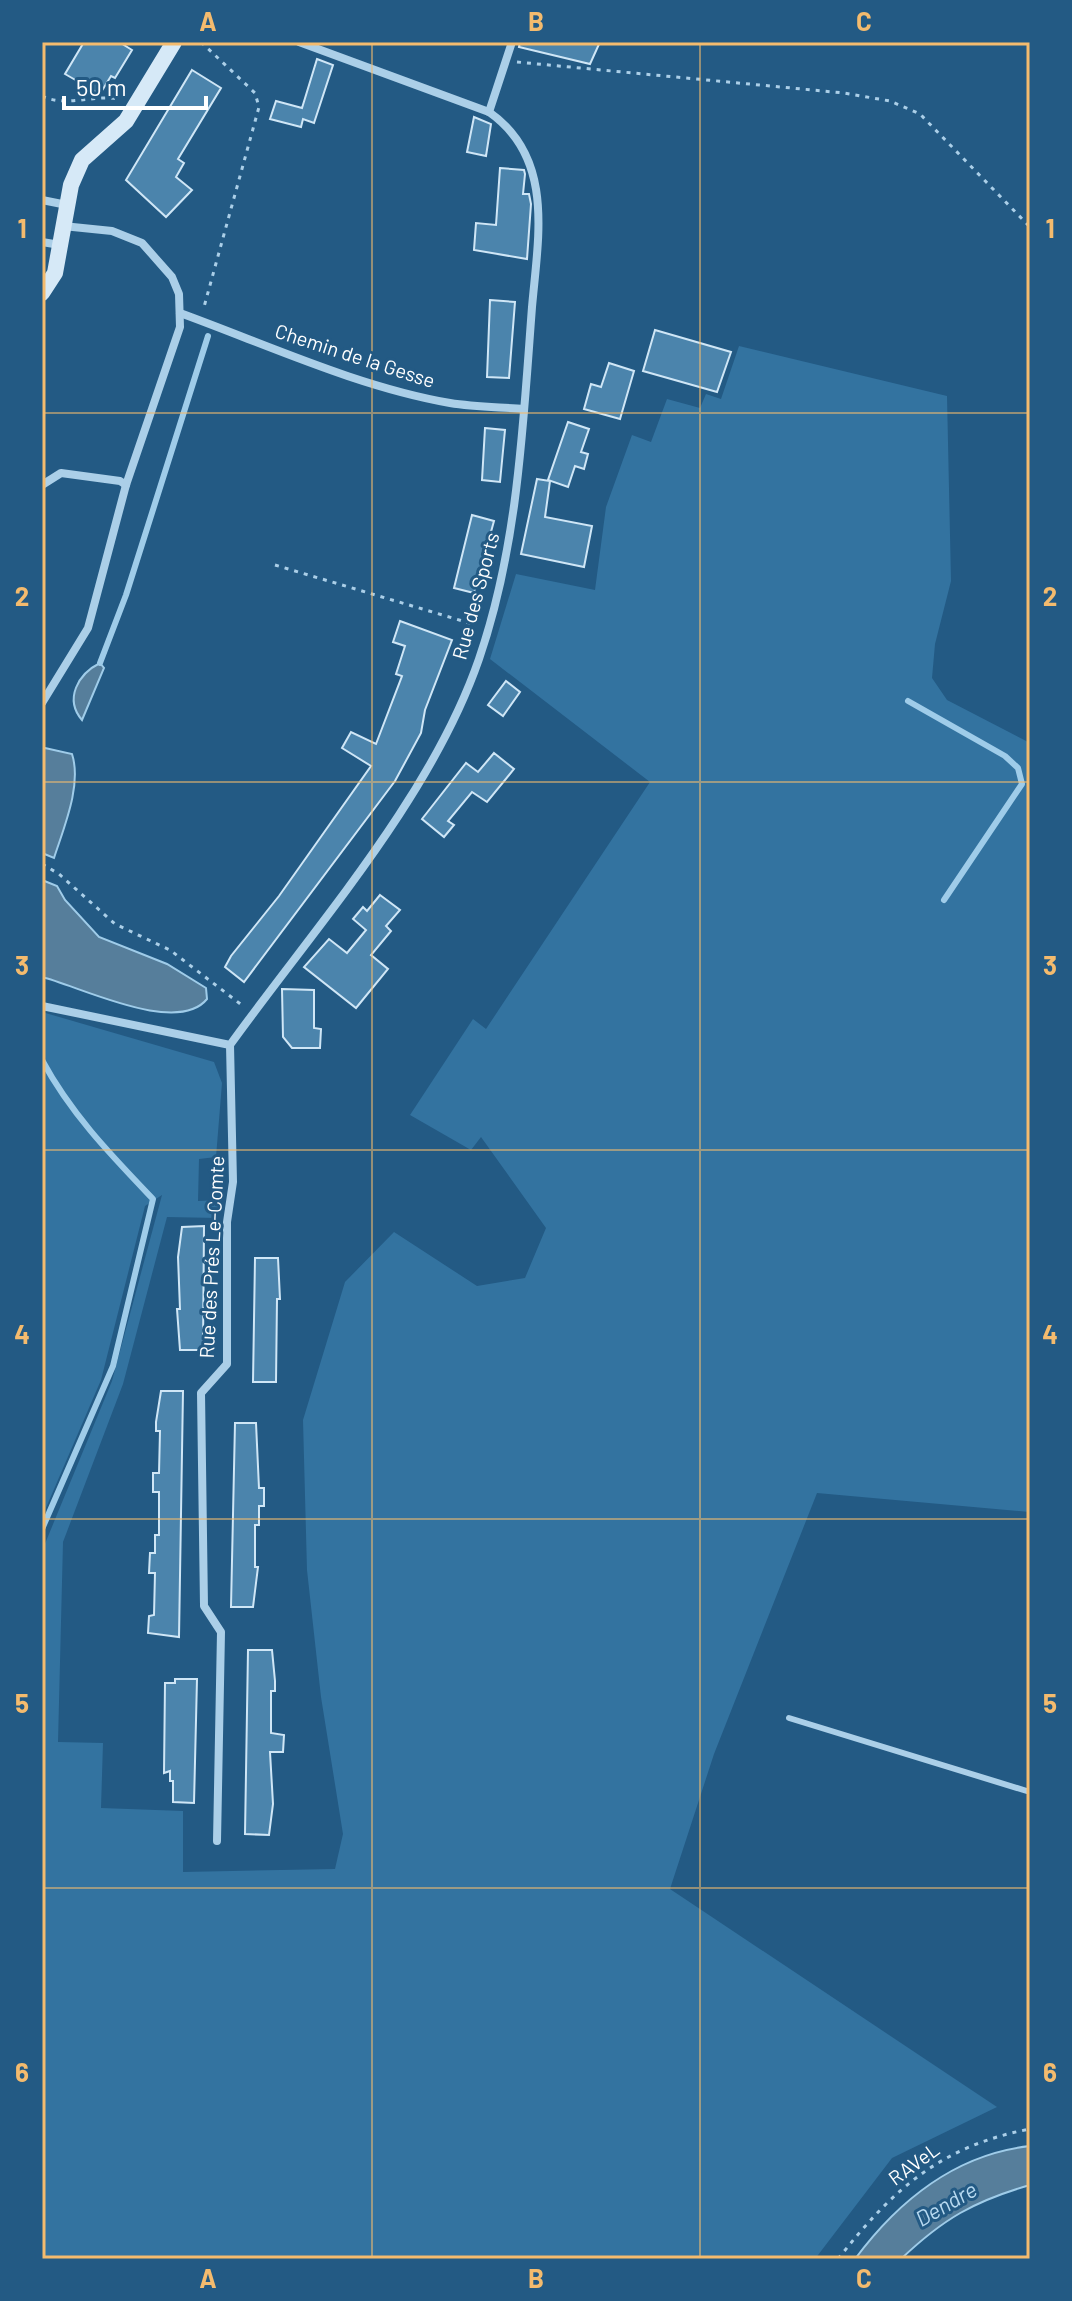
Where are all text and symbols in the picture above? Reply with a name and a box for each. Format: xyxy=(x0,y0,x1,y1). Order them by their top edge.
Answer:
text: A xyxy=(199,5,217,36)
text: B xyxy=(528,5,544,36)
text: C xyxy=(856,5,872,36)
scale bar xyxy=(64,60,206,110)
text: 50 m xyxy=(76,72,127,101)
text: 1 xyxy=(17,212,27,243)
text: 1 xyxy=(1045,212,1055,243)
street label: Chemin de la Gesse xyxy=(272,318,438,392)
street label: Rue des Sports xyxy=(447,530,504,662)
text: 2 xyxy=(15,580,29,611)
text: 2 xyxy=(1043,580,1057,611)
text: 3 xyxy=(15,949,29,980)
text: 3 xyxy=(1043,949,1057,980)
street label: Rue des Prés Le-Comte xyxy=(194,1155,228,1359)
text: 4 xyxy=(14,1318,30,1349)
text: 4 xyxy=(1042,1318,1058,1349)
text: 5 xyxy=(15,1687,29,1718)
text: 5 xyxy=(1043,1687,1057,1718)
text: 6 xyxy=(15,2056,29,2087)
text: 6 xyxy=(1043,2056,1057,2087)
street label: RAVeL xyxy=(883,2137,944,2190)
water label: Dendre xyxy=(910,2175,981,2231)
text: A xyxy=(199,2262,217,2293)
text: B xyxy=(528,2262,544,2293)
text: C xyxy=(856,2262,872,2293)

